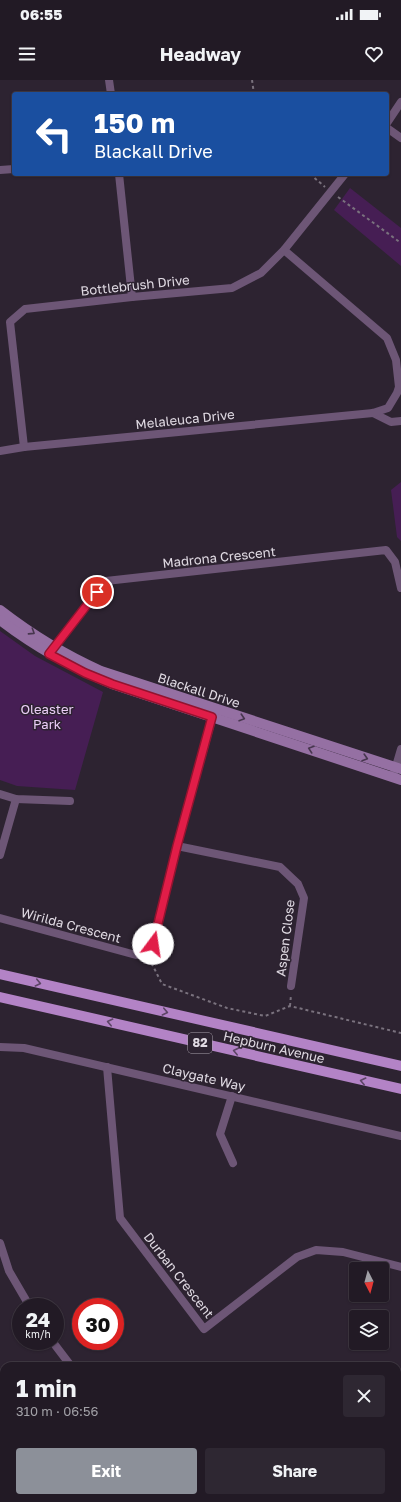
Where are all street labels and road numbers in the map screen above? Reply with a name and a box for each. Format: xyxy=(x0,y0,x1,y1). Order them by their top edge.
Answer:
street label: Bottlebrush Drive xyxy=(80,271,190,299)
street label: Melaleuca Drive xyxy=(135,406,235,432)
street label: Madrona Crescent xyxy=(162,543,276,571)
street label: Blackall Drive xyxy=(156,669,242,711)
street label: Aspen Close xyxy=(272,899,298,977)
street label: Wirilda Crescent xyxy=(19,904,123,946)
street label: Hepburn Avenue xyxy=(222,1028,326,1066)
road number: 82 xyxy=(188,1033,212,1053)
street label: Claygate Way xyxy=(161,1060,248,1094)
street label: Durban Crescent xyxy=(141,1229,217,1321)

